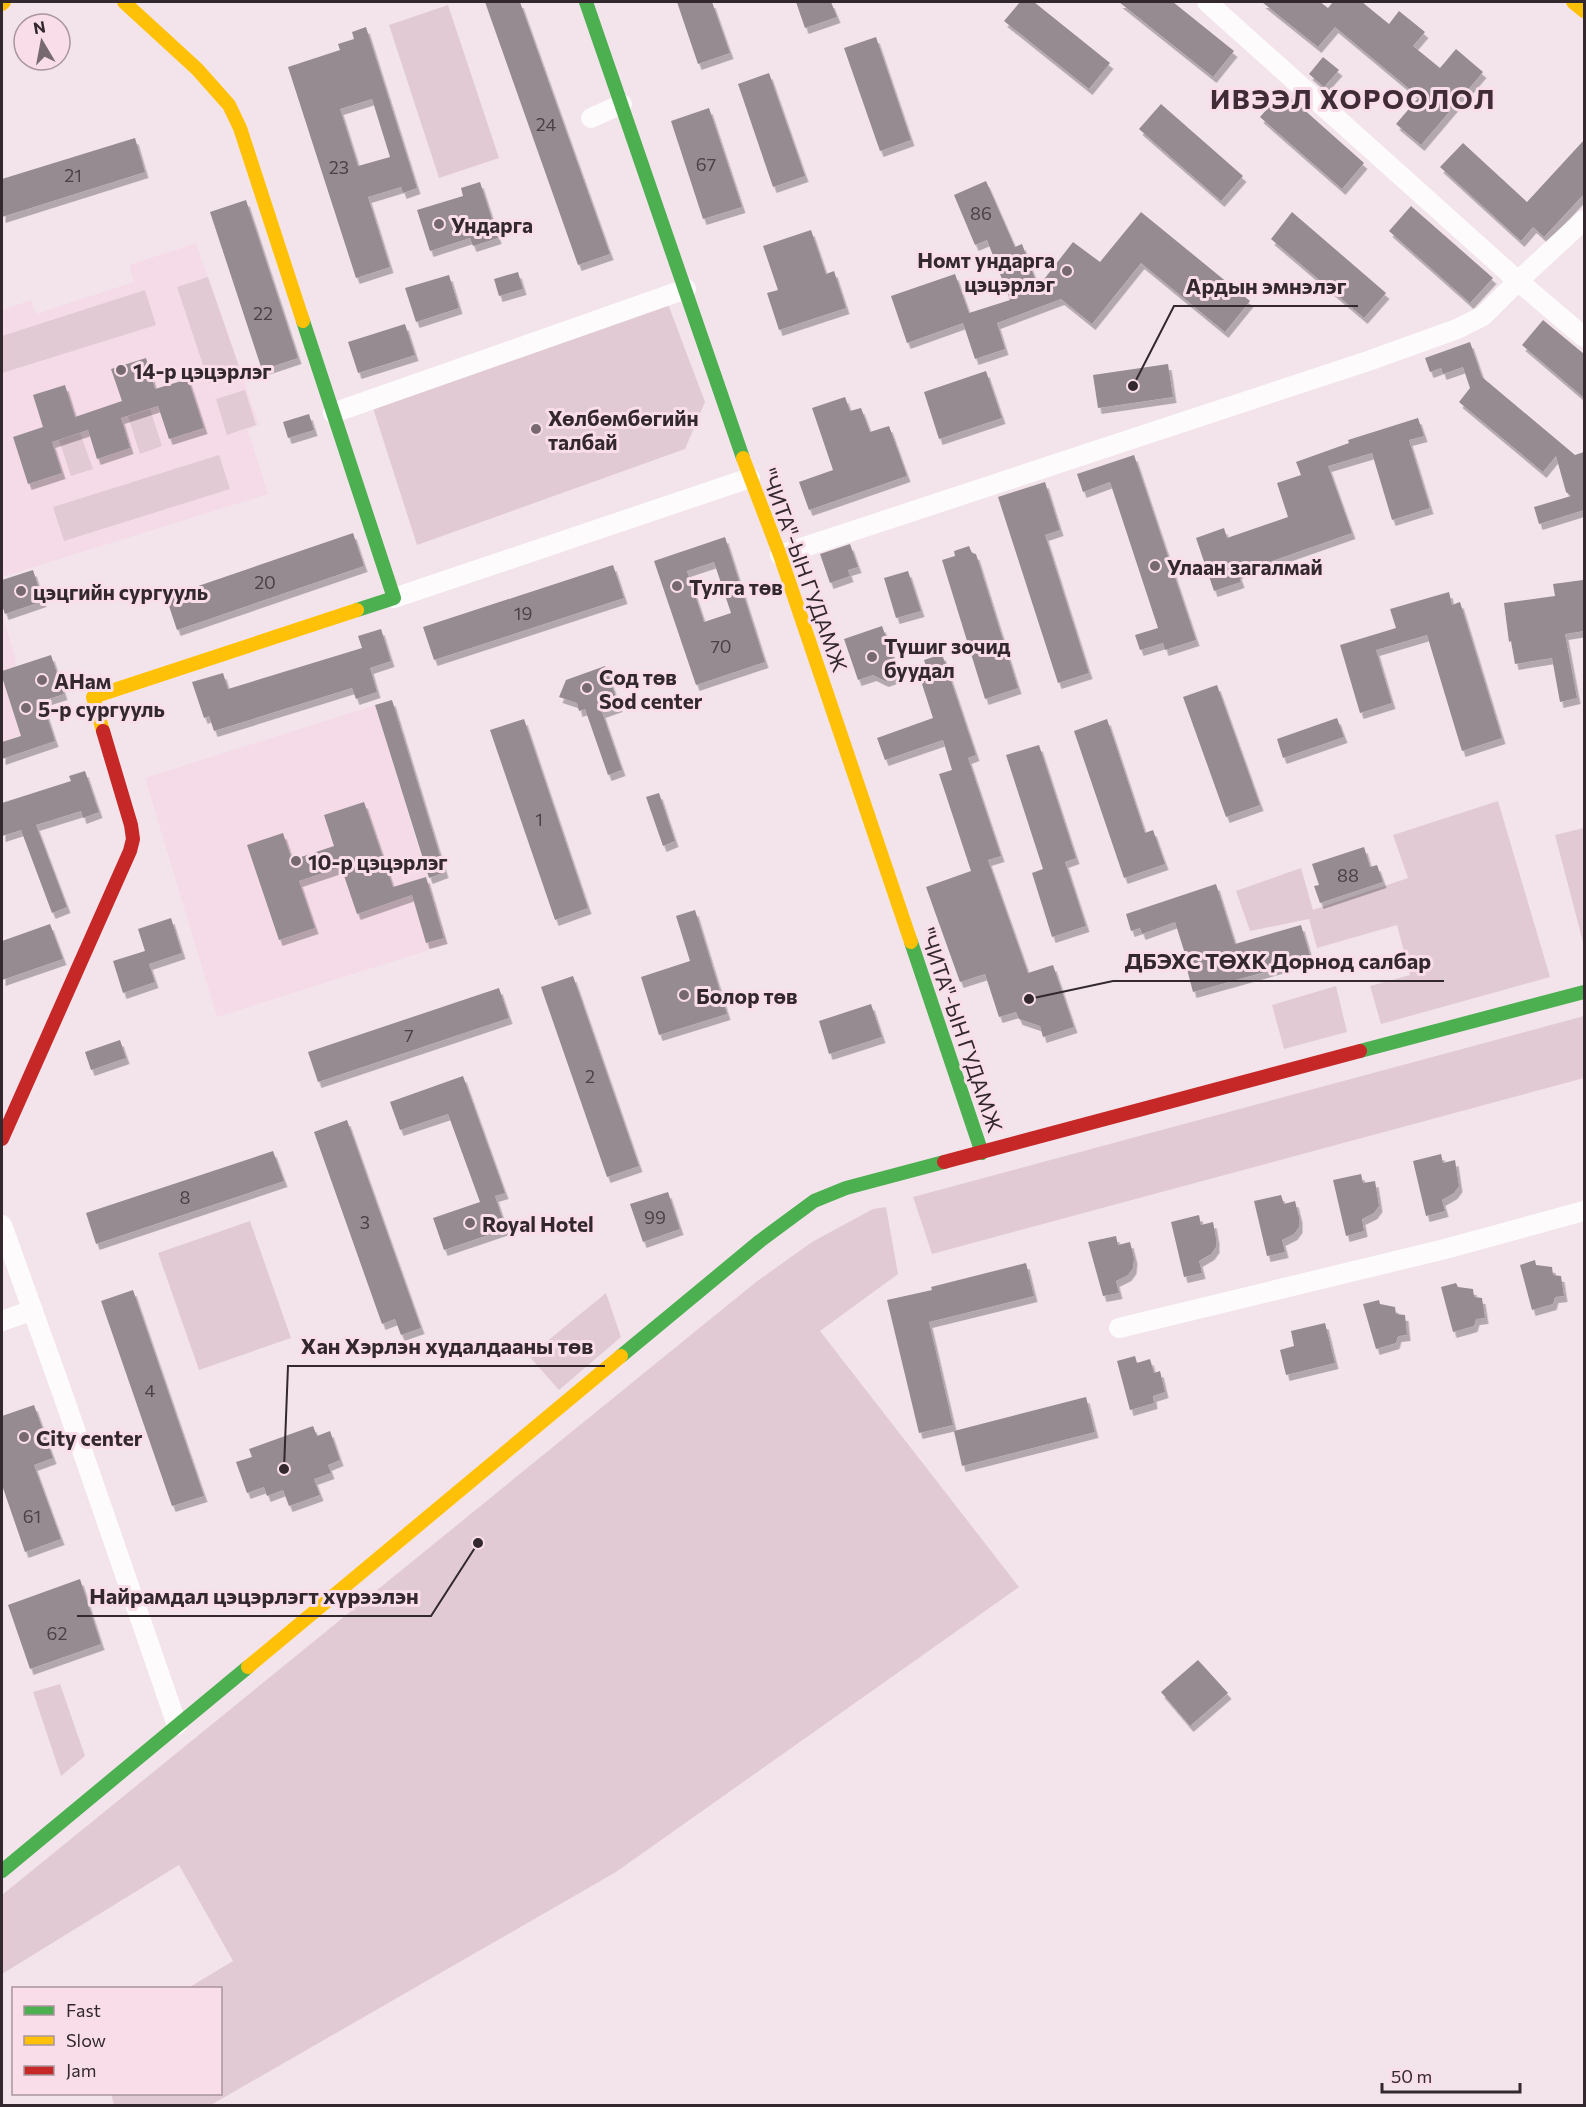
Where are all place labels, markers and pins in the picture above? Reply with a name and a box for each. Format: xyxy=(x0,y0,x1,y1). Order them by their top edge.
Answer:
place label: Ундарга xyxy=(451,212,533,237)
marker: Ундарга xyxy=(432,217,446,231)
place label: Номт ундарга цэцэрлэг xyxy=(917,247,1055,296)
marker: Номт ундарга цэцэрлэг xyxy=(1060,264,1074,278)
callout: Ардын эмнэлэг xyxy=(1174,266,1358,306)
place label: 14-р цэцэрлэг xyxy=(133,358,272,383)
marker: 14-р цэцэрлэг xyxy=(114,363,128,377)
place label: Хөлбөмбөгийн талбай xyxy=(548,405,699,454)
marker: Хөлбөмбөгийн талбай xyxy=(529,422,543,436)
place label: Улаан загалмай xyxy=(1167,554,1323,579)
marker: Улаан загалмай xyxy=(1148,559,1162,573)
place label: Тулга төв xyxy=(689,574,783,599)
place label: цэцгийн сургууль xyxy=(33,579,208,604)
marker: Тулга төв xyxy=(670,579,684,593)
marker: цэцгийн сургууль xyxy=(14,584,28,598)
place label: Түшиг зочид буудал xyxy=(884,633,1011,682)
marker: Түшиг зочид буудал xyxy=(865,650,879,664)
place label: Сод төв Sod center xyxy=(599,664,703,713)
place label: АНам xyxy=(54,668,111,693)
marker: АНам xyxy=(35,673,49,687)
marker: Сод төв Sod center xyxy=(580,681,594,695)
place label: 5-р сургууль xyxy=(38,696,165,721)
marker: 5-р сургууль xyxy=(19,701,33,715)
place label: 10-р цэцэрлэг xyxy=(308,849,448,874)
marker: 10-р цэцэрлэг xyxy=(289,854,303,868)
callout: ДБЭХС ТӨХК Дорнод салбар xyxy=(1113,941,1444,981)
place label: Болор төв xyxy=(696,983,798,1008)
marker: Болор төв xyxy=(677,988,691,1002)
place label: Royal Hotel xyxy=(482,1211,594,1236)
marker: Royal Hotel xyxy=(463,1216,477,1230)
callout: Хан Хэрлэн худалдааны төв xyxy=(288,1326,605,1366)
place label: City center xyxy=(36,1425,143,1450)
marker: City center xyxy=(17,1430,31,1444)
callout: Найрамдал цэцэрлэгт хүрээлэн xyxy=(77,1576,431,1616)

